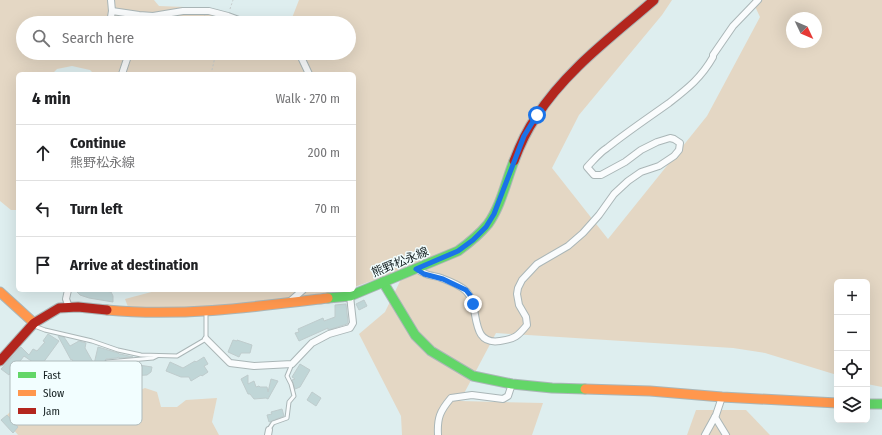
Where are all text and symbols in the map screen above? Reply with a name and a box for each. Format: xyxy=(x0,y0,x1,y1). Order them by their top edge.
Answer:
north arrow xyxy=(786,12,822,48)
search box xyxy=(16,16,356,60)
icon: search xyxy=(30,27,52,49)
text: Search here xyxy=(62,29,134,47)
text: 4 min xyxy=(32,88,71,109)
text: Walk · 270 m xyxy=(275,91,340,106)
route start xyxy=(528,106,546,124)
text: Continue xyxy=(70,134,126,152)
icon: ahead xyxy=(32,142,54,164)
text: 200 m xyxy=(308,145,340,160)
text: 熊野松永線 xyxy=(70,155,135,170)
icon: left xyxy=(32,198,54,220)
text: Turn left xyxy=(70,200,123,218)
text: 70 m xyxy=(315,201,340,216)
street label: 熊野松永線 xyxy=(370,244,430,280)
icon: arrive xyxy=(32,254,54,276)
text: Arrive at destination xyxy=(70,256,198,274)
map controls xyxy=(834,279,870,423)
button: + xyxy=(834,279,870,315)
route end xyxy=(464,295,482,313)
button: − xyxy=(834,315,870,351)
button: locate xyxy=(834,351,870,387)
legend xyxy=(10,361,142,425)
text: Fast xyxy=(43,369,61,382)
text: Slow xyxy=(43,387,64,400)
button: layers xyxy=(834,387,870,423)
text: Jam xyxy=(43,405,60,418)

